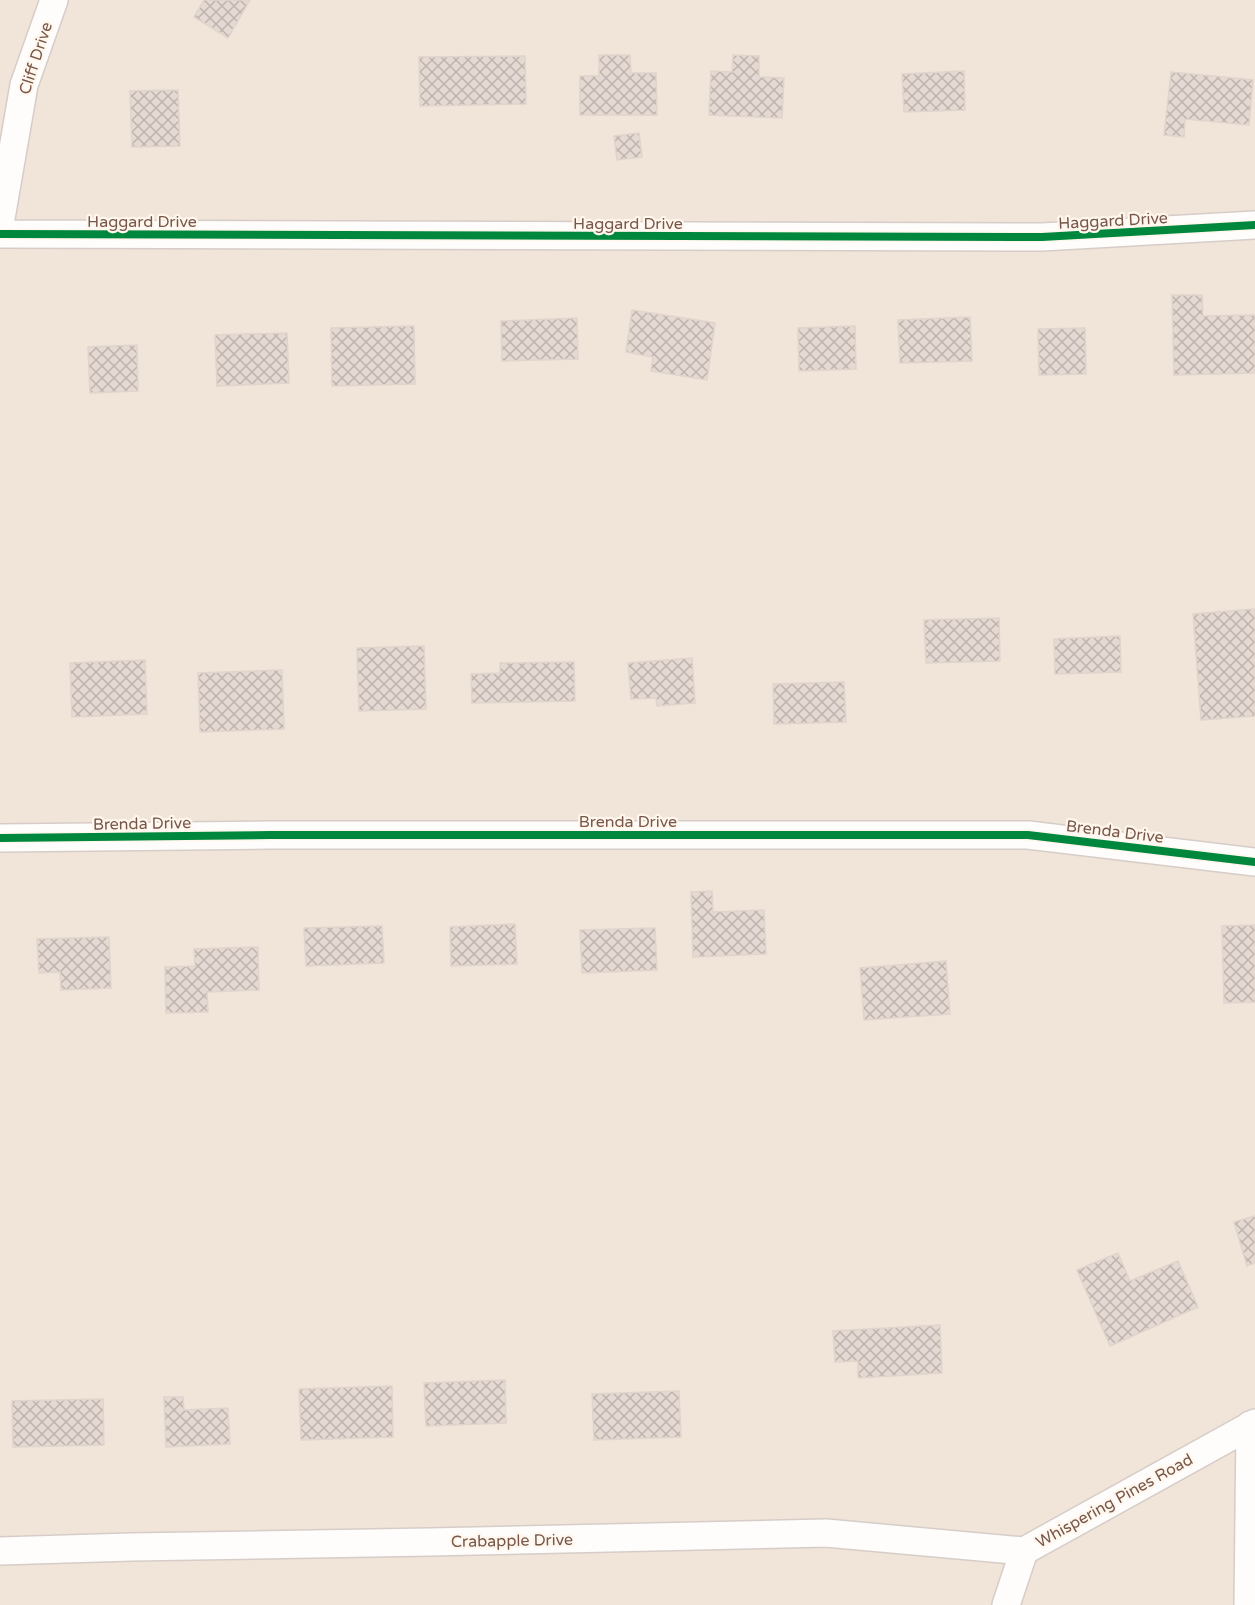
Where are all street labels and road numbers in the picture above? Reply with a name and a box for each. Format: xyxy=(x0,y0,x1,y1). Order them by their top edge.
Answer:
street label: Cliff Drive xyxy=(15,20,57,97)
street label: Haggard Drive xyxy=(1058,208,1168,234)
street label: Haggard Drive xyxy=(87,212,197,232)
street label: Haggard Drive xyxy=(573,214,683,234)
street label: Brenda Drive xyxy=(579,812,677,832)
street label: Brenda Drive xyxy=(93,813,191,835)
street label: Brenda Drive xyxy=(1065,816,1165,848)
street label: Whispering Pines Road xyxy=(1033,1449,1196,1552)
street label: Crabapple Drive xyxy=(451,1530,573,1552)

